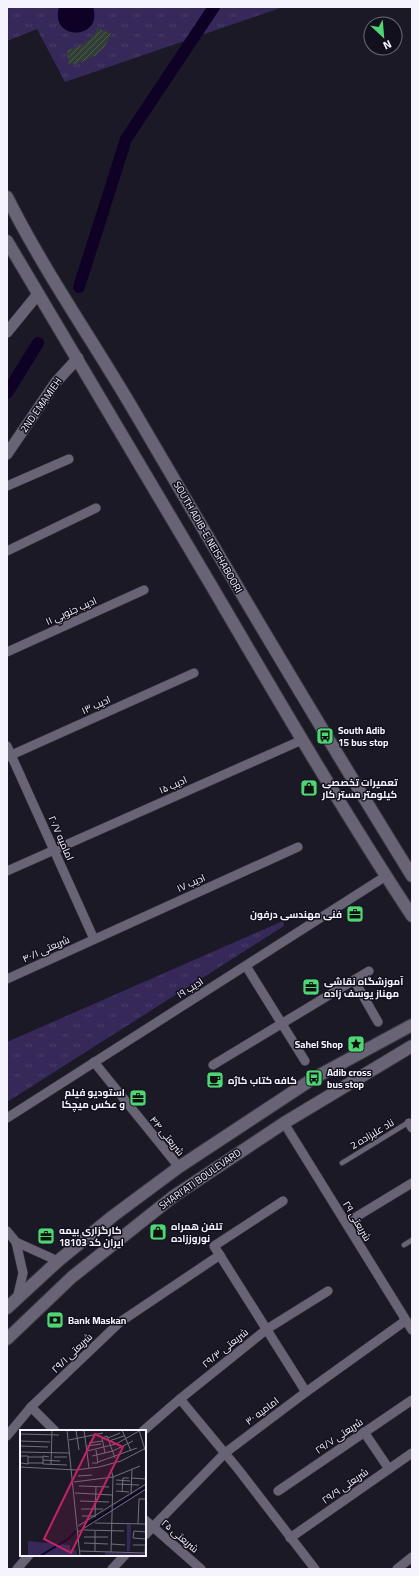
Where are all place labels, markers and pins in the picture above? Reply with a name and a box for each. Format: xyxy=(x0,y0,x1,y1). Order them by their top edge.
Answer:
place label: South Adib 15 bus stop xyxy=(338,721,389,752)
bus stop icon: South Adib 15 bus stop xyxy=(315,726,335,746)
place label: تعمیرات تخصصی کیلومتر مستر کار xyxy=(321,773,398,804)
shop icon: تعمیرات تخصصی کیلومتر مستر کار xyxy=(299,778,319,798)
office icon: فنی مهندسی درفون xyxy=(345,904,365,924)
place label: فنی مهندسی درفون xyxy=(250,905,342,924)
place label: آموزشگاه نقاشی مهناز یوسف زاده xyxy=(324,972,404,1003)
office icon: آموزشگاه نقاشی مهناز یوسف زاده xyxy=(301,977,321,997)
place icon: Sahel Shop xyxy=(346,1034,366,1054)
place label: Sahel Shop xyxy=(295,1035,344,1054)
place label: Adib cross bus stop xyxy=(327,1063,372,1094)
bus stop icon: Adib cross bus stop xyxy=(304,1068,324,1088)
cafe icon: کافه کتاب کاژه xyxy=(205,1070,225,1090)
place label: کافه کتاب کاژه xyxy=(228,1071,297,1090)
place label: استودیو فیلم و عکس میچکا xyxy=(61,1083,125,1114)
office icon: استودیو فیلم و عکس میچکا xyxy=(128,1088,148,1108)
place label: تلفن همراه نوروززاده xyxy=(171,1217,223,1248)
place label: کارگزاری بیمه ایران کد 18103 xyxy=(59,1221,124,1252)
shop icon: تلفن همراه نوروززاده xyxy=(148,1222,168,1242)
office icon: کارگزاری بیمه ایران کد 18103 xyxy=(36,1226,56,1246)
bank icon: Bank Maskan xyxy=(45,1310,65,1330)
place label: Bank Maskan xyxy=(68,1311,127,1330)

